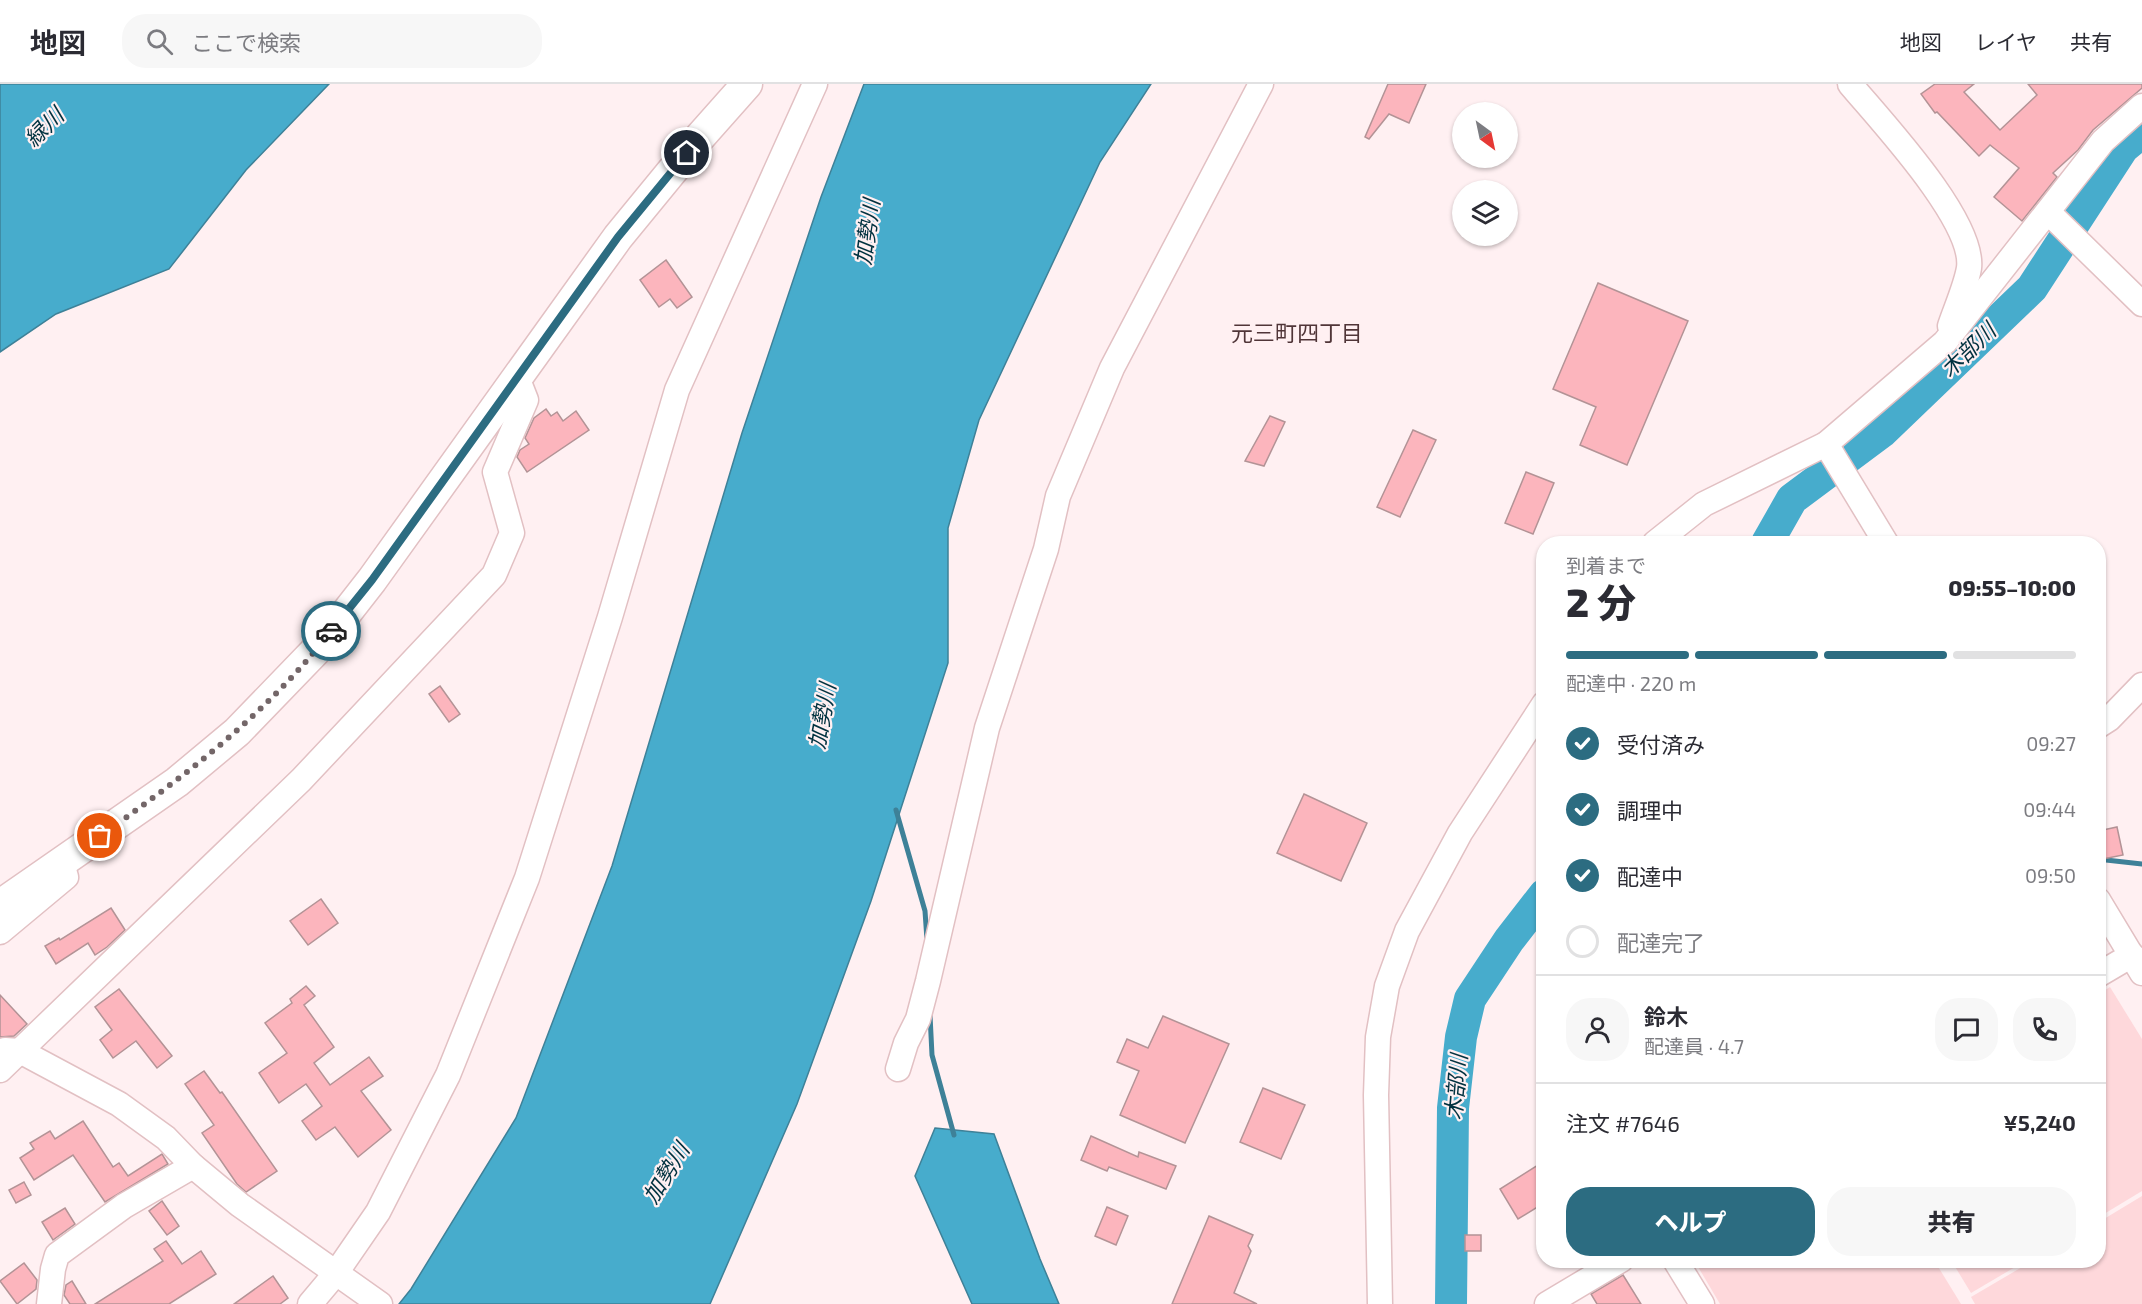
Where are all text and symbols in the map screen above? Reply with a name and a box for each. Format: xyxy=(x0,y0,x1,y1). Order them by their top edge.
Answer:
search box xyxy=(122,14,542,68)
text: 地図 xyxy=(30,25,86,59)
icon: search xyxy=(143,25,176,58)
text: ここで検索 xyxy=(191,29,301,55)
text: 地図 xyxy=(1900,29,1942,54)
text: レイヤ xyxy=(1975,29,2037,54)
text: 共有 xyxy=(2070,29,2112,54)
water label: 緑川 xyxy=(19,100,69,151)
north arrow xyxy=(1452,102,1518,168)
map controls xyxy=(1452,102,1518,246)
pin xyxy=(661,127,712,178)
icon: home xyxy=(670,136,703,169)
button: layers xyxy=(1452,180,1518,246)
water label: 加勢川 xyxy=(849,195,884,266)
water label: 木部川 xyxy=(1935,316,2002,382)
district label: 元三町四丁目 xyxy=(1231,319,1363,345)
text: 到着まで xyxy=(1566,553,1646,577)
text: 09:55–10:00 xyxy=(1948,574,2076,600)
text: 2 分 xyxy=(1566,578,1636,625)
courier xyxy=(301,601,361,661)
icon: car xyxy=(315,615,348,648)
text: 配達中 · 220 m xyxy=(1566,671,1696,695)
water label: 加勢川 xyxy=(802,679,840,751)
icon: check xyxy=(1566,727,1599,760)
text: 受付済み xyxy=(1617,731,1705,757)
text: 09:27 xyxy=(2026,731,2076,755)
icon: check xyxy=(1566,793,1599,826)
text: 調理中 xyxy=(1617,797,1683,823)
text: 09:44 xyxy=(2023,797,2076,821)
pin xyxy=(74,810,125,861)
icon: bag xyxy=(83,819,116,852)
icon: check xyxy=(1566,859,1599,892)
text: 配達中 xyxy=(1617,863,1683,889)
text: 09:50 xyxy=(2025,863,2076,887)
text: 配達完了 xyxy=(1617,929,1705,955)
button: person xyxy=(1566,998,1629,1061)
button: chat xyxy=(1935,998,1998,1061)
button: phone xyxy=(2013,998,2076,1061)
text: 鈴木 xyxy=(1644,1003,1688,1029)
text: 配達員 · 4.7 xyxy=(1644,1034,1744,1058)
water label: 木部川 xyxy=(1439,1051,1471,1121)
text: ¥5,240 xyxy=(2003,1109,2076,1135)
text: 注文 #7646 xyxy=(1566,1110,1680,1136)
water label: 加勢川 xyxy=(637,1136,695,1207)
button: ヘルプ xyxy=(1566,1187,1815,1256)
button: 共有 xyxy=(1827,1187,2076,1256)

